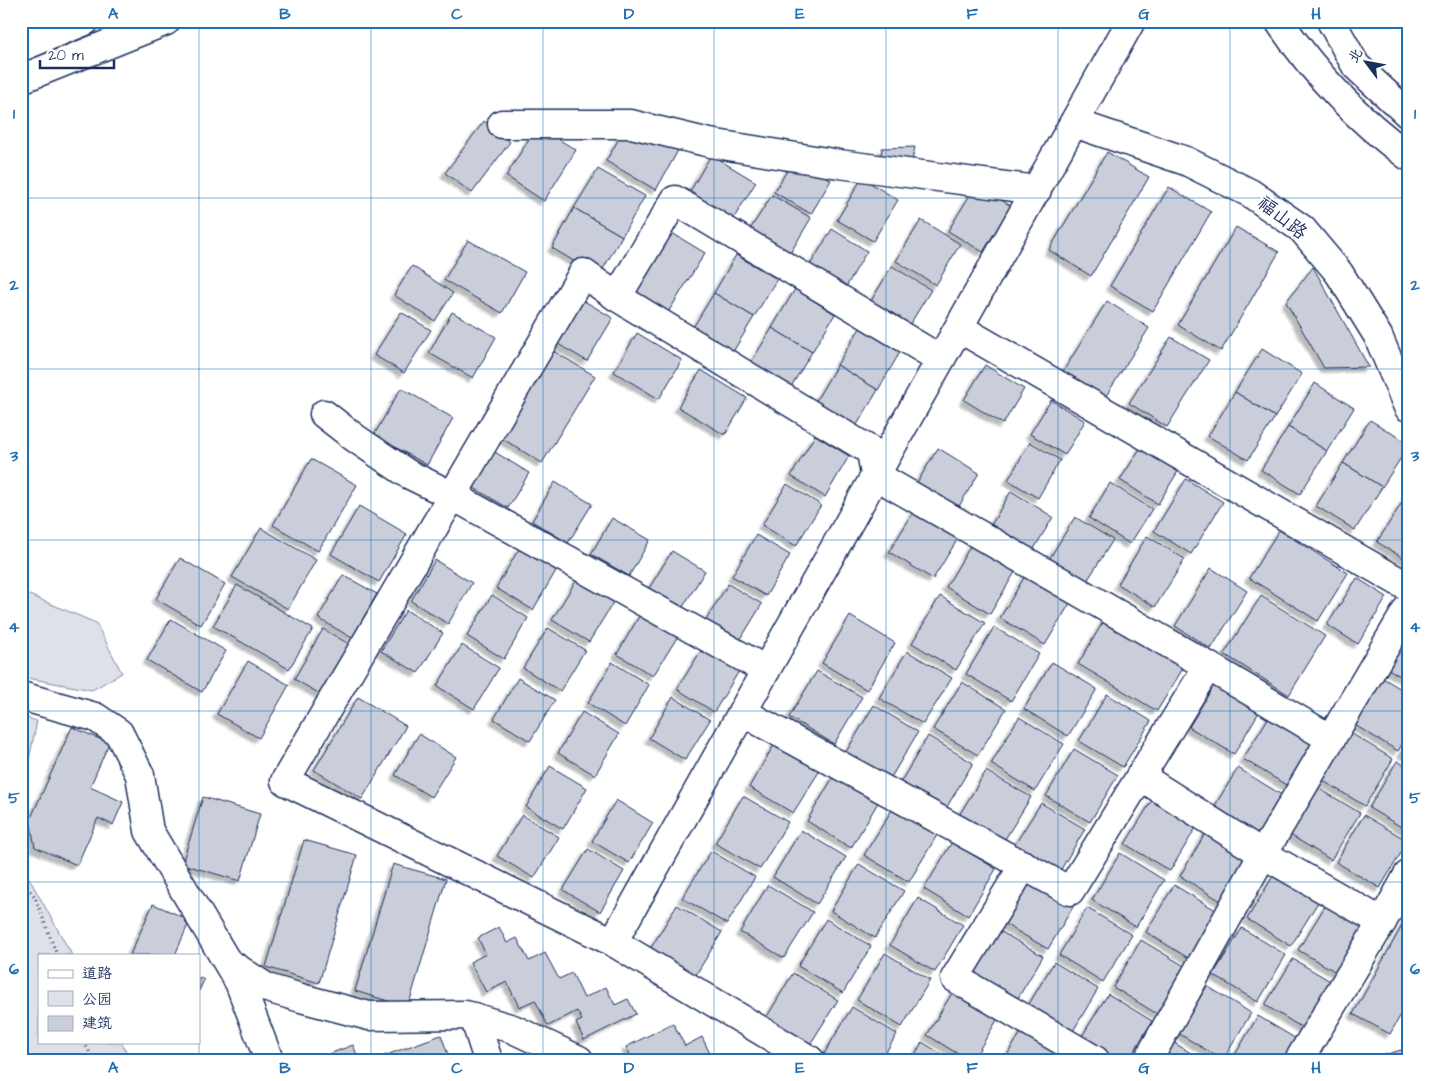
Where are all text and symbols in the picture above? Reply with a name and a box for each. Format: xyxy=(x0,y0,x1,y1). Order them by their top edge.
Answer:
text: A xyxy=(108,3,119,25)
text: B xyxy=(279,3,291,25)
text: C xyxy=(451,3,463,25)
text: D xyxy=(624,3,635,25)
text: E xyxy=(795,3,805,25)
text: F xyxy=(966,3,978,25)
text: G xyxy=(1138,3,1150,25)
text: H xyxy=(1311,3,1321,25)
scale bar xyxy=(40,38,114,70)
north arrow xyxy=(1342,38,1392,88)
text: 北 xyxy=(1344,44,1368,67)
text: 20 m xyxy=(48,45,84,66)
text: 1 xyxy=(13,103,16,125)
text: 1 xyxy=(1414,103,1417,125)
street label: 福山路 xyxy=(1251,190,1313,246)
text: 2 xyxy=(8,274,19,296)
text: 2 xyxy=(1409,274,1420,296)
text: 3 xyxy=(9,445,19,467)
text: 3 xyxy=(1410,445,1420,467)
text: 4 xyxy=(9,616,20,638)
text: 4 xyxy=(1410,616,1421,638)
text: 5 xyxy=(8,787,20,809)
text: 5 xyxy=(1409,787,1421,809)
legend xyxy=(38,954,200,1044)
text: 6 xyxy=(9,958,19,980)
text: 6 xyxy=(1410,958,1420,980)
text: 道路 xyxy=(82,963,112,984)
text: 公园 xyxy=(82,989,112,1010)
text: 建筑 xyxy=(82,1013,112,1034)
text: A xyxy=(108,1057,119,1079)
text: B xyxy=(279,1057,291,1079)
text: C xyxy=(451,1057,463,1079)
text: D xyxy=(624,1057,635,1079)
text: E xyxy=(795,1057,805,1079)
text: F xyxy=(966,1057,978,1079)
text: G xyxy=(1138,1057,1150,1079)
text: H xyxy=(1311,1057,1321,1079)

